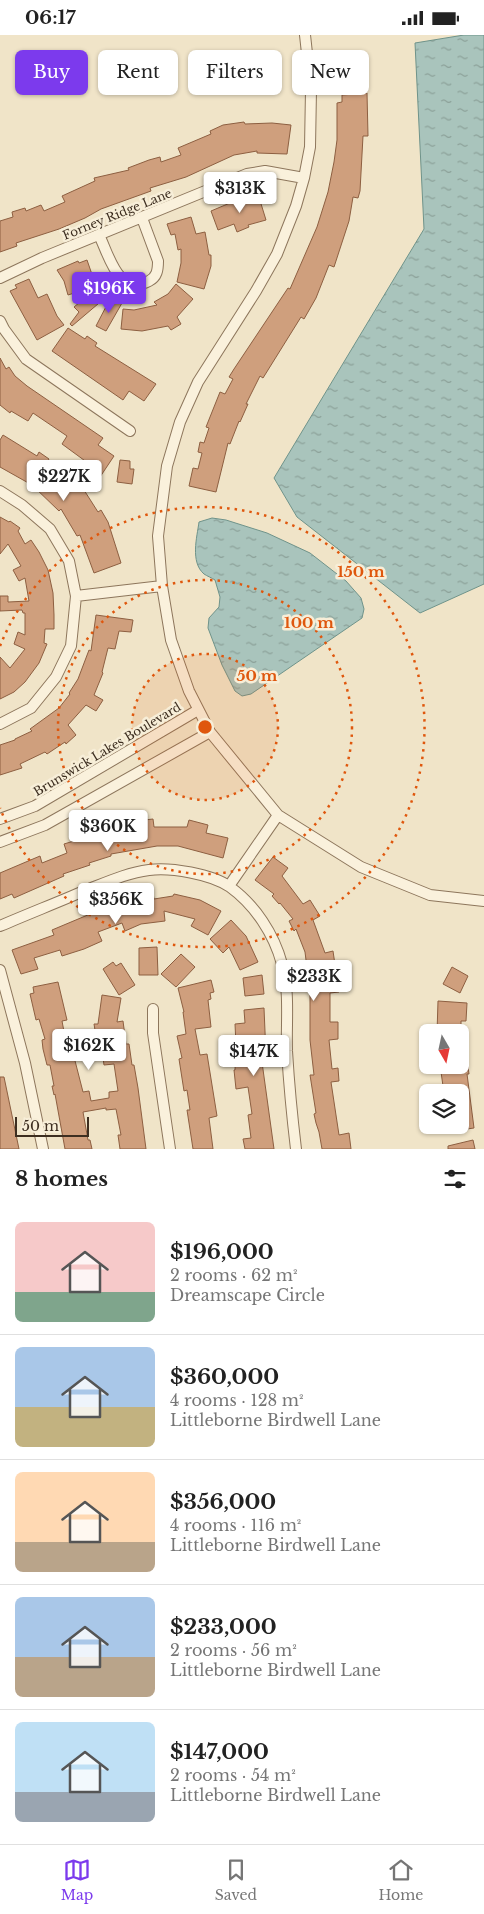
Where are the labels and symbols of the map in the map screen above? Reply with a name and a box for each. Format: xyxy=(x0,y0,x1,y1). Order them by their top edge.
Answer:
pin: $313K xyxy=(205,171,275,214)
street label: Forney Ridge Lane xyxy=(60,185,174,243)
pin: $196K xyxy=(74,271,144,314)
pin: $227K xyxy=(29,459,99,502)
text: 150 m xyxy=(337,562,385,581)
text: 100 m xyxy=(284,613,334,632)
text: 50 m xyxy=(237,666,278,685)
street label: Brunswick Lakes Boulevard xyxy=(31,699,183,799)
centre of rings xyxy=(196,718,214,736)
pin: $360K xyxy=(73,809,143,852)
pin: $356K xyxy=(81,883,151,925)
pin: $233K xyxy=(279,959,349,1002)
north arrow xyxy=(419,1024,469,1074)
pin: $162K xyxy=(54,1029,124,1071)
pin: $147K xyxy=(219,1035,289,1077)
scale bar xyxy=(15,1114,89,1137)

